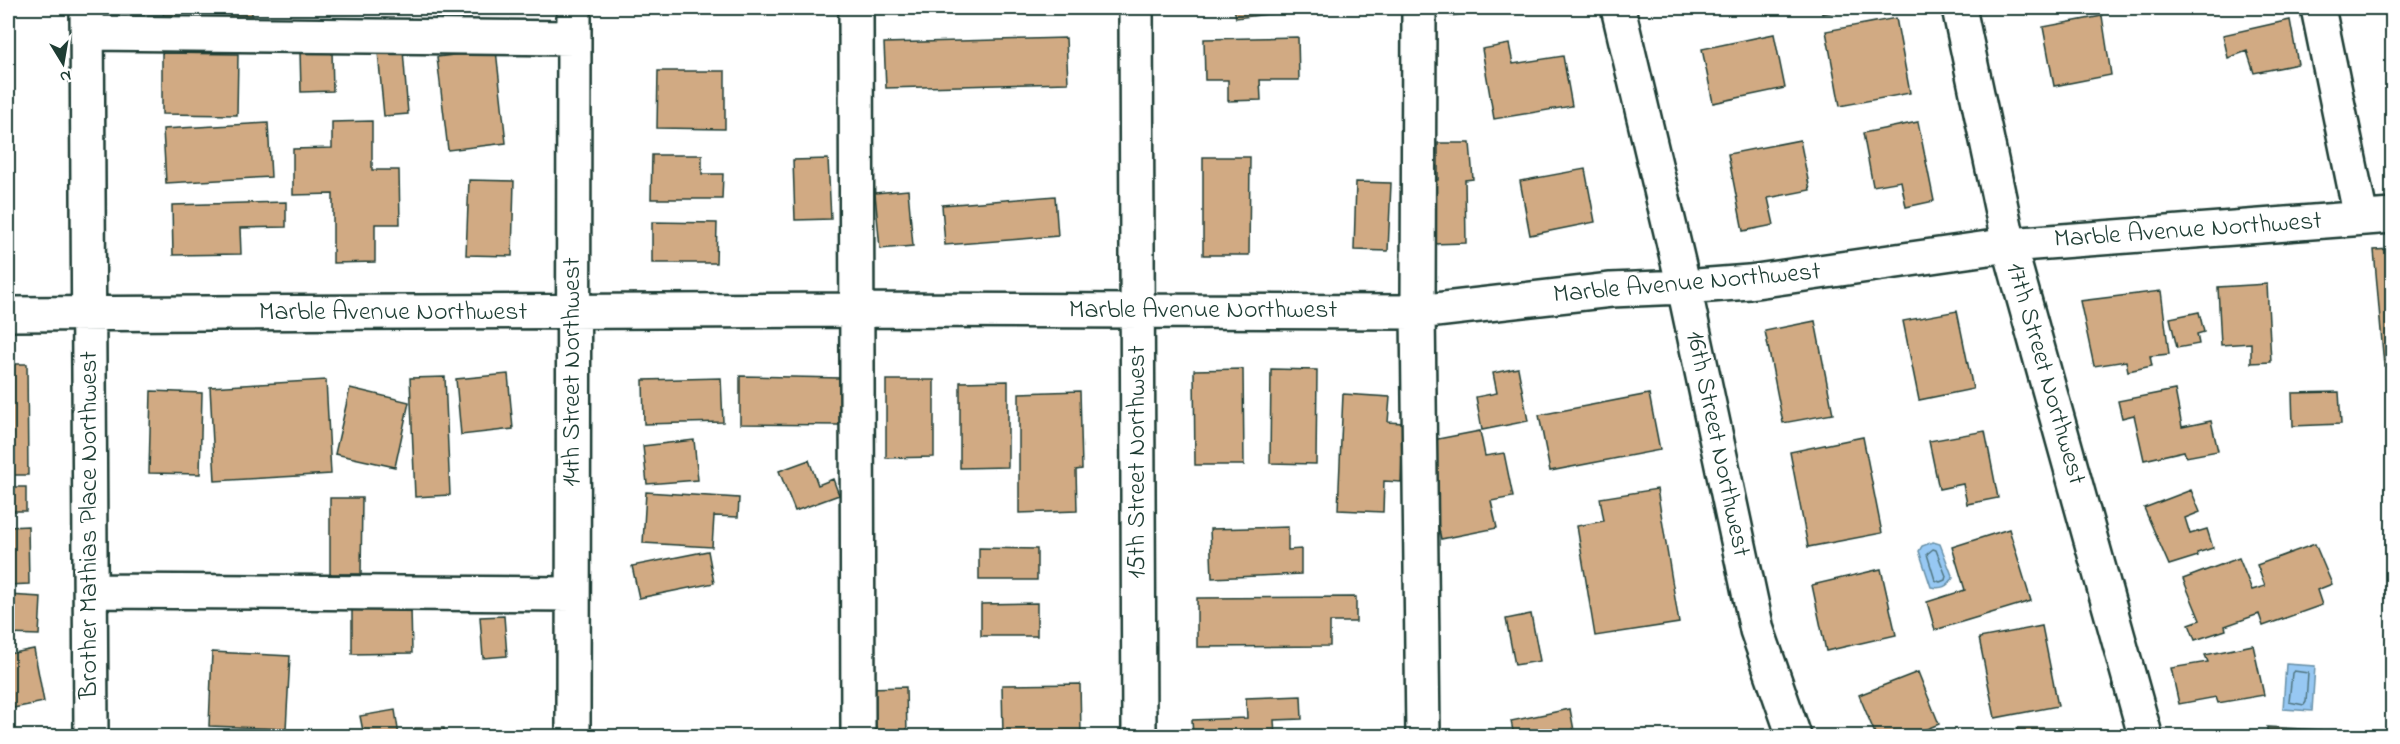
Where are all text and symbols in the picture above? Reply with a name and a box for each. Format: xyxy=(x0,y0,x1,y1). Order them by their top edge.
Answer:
north arrow xyxy=(33,33,93,93)
text: N xyxy=(58,63,73,89)
street label: Marble Avenue Northwest xyxy=(2053,203,2323,259)
street label: Marble Avenue Northwest xyxy=(1552,253,1823,315)
street label: 14th Street Northwest xyxy=(554,257,592,487)
street label: 17th Street Northwest xyxy=(1995,258,2095,490)
street label: Marble Avenue Northwest xyxy=(1069,292,1337,330)
street label: Marble Avenue Northwest xyxy=(259,294,527,332)
street label: 16th Street Northwest xyxy=(1674,327,1760,561)
street label: 15th Street Northwest xyxy=(1119,345,1157,579)
street label: Brother Mathias Place Northwest xyxy=(71,351,109,700)

